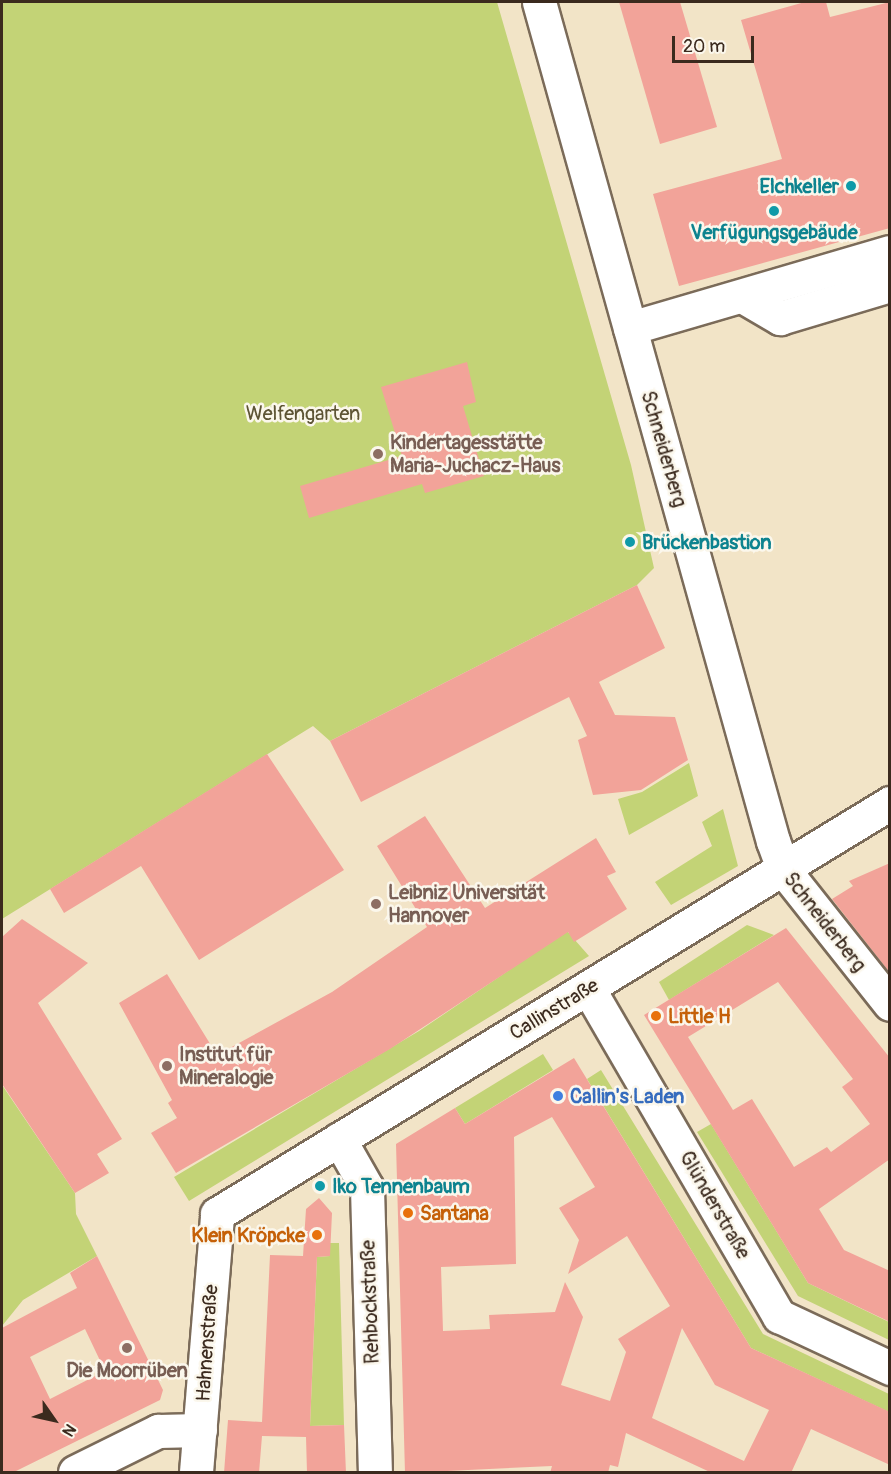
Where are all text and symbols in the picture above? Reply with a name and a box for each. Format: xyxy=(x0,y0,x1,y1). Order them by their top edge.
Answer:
scale bar xyxy=(675,24,758,62)
text: 20 m xyxy=(683,35,725,58)
place label: Elchkeller xyxy=(760,174,839,198)
marker: Elchkeller xyxy=(844,179,858,193)
marker: Verfügungsgebäude xyxy=(767,204,781,218)
place label: Verfügungsgebäude xyxy=(690,220,858,244)
street label: Schneiderberg xyxy=(636,388,692,510)
park label: Welfengarten xyxy=(246,401,360,425)
place label: Kindertagesstätte Maria-Juchacz-Haus xyxy=(390,430,560,477)
marker: Kindertagesstätte Maria-Juchacz-Haus xyxy=(371,447,385,461)
place label: Brückenbastion xyxy=(642,530,772,554)
marker: Brückenbastion xyxy=(623,535,637,549)
street label: Schneiderberg xyxy=(779,867,871,977)
place label: Leibniz Universität Hannover xyxy=(388,880,545,927)
marker: Leibniz Universität Hannover xyxy=(369,897,383,911)
street label: Callinstraße xyxy=(505,973,603,1045)
place label: Little H xyxy=(668,1004,731,1028)
marker: Little H xyxy=(649,1009,663,1023)
place label: Institut für Mineralogie xyxy=(179,1042,273,1089)
marker: Institut für Mineralogie xyxy=(160,1059,174,1073)
place label: Callin's Laden xyxy=(570,1084,684,1108)
marker: Callin's Laden xyxy=(551,1089,565,1103)
street label: Glünderstraße xyxy=(674,1147,756,1263)
place label: Iko Tennenbaum xyxy=(332,1174,470,1198)
marker: Iko Tennenbaum xyxy=(313,1179,327,1193)
place label: Santana xyxy=(420,1201,489,1225)
marker: Santana xyxy=(401,1206,415,1220)
place label: Klein Kröpcke xyxy=(191,1223,305,1247)
marker: Klein Kröpcke xyxy=(310,1228,324,1242)
street label: Rehbockstraße xyxy=(356,1240,384,1364)
street label: Hahnenstraße xyxy=(191,1284,223,1402)
marker: Die Moorrüben xyxy=(120,1341,134,1355)
place label: Die Moorrüben xyxy=(66,1358,188,1382)
north arrow xyxy=(24,1390,84,1450)
text: N xyxy=(58,1420,80,1440)

